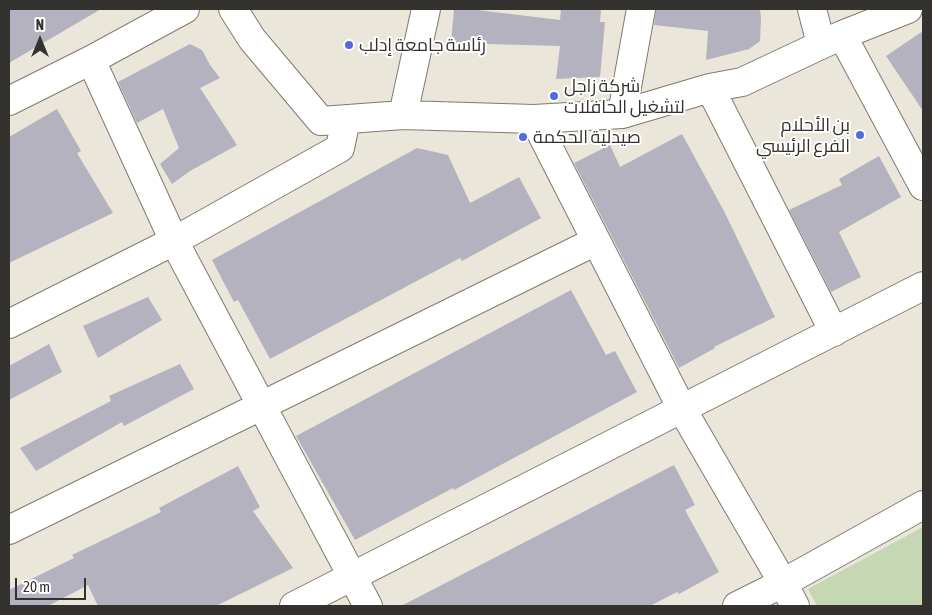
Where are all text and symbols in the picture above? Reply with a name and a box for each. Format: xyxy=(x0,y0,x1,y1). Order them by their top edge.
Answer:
north arrow xyxy=(15,15,65,65)
text: N xyxy=(36,17,44,33)
place label: رئاسة جامعة إدلب xyxy=(359,34,486,56)
marker: رئاسة جامعة إدلب xyxy=(343,39,355,51)
place label: شركة زاجل لتشغيل الحافلات xyxy=(564,75,685,118)
marker: شركة زاجل لتشغيل الحافلات xyxy=(548,90,560,102)
place label: بن الأحلام الفرع الرئيسي xyxy=(756,114,850,156)
place label: صيدلية الحكمة xyxy=(533,126,641,148)
marker: بن الأحلام الفرع الرئيسي xyxy=(854,129,866,141)
marker: صيدلية الحكمة xyxy=(517,131,529,143)
scale bar xyxy=(18,568,89,600)
text: 20 m xyxy=(23,578,50,595)

